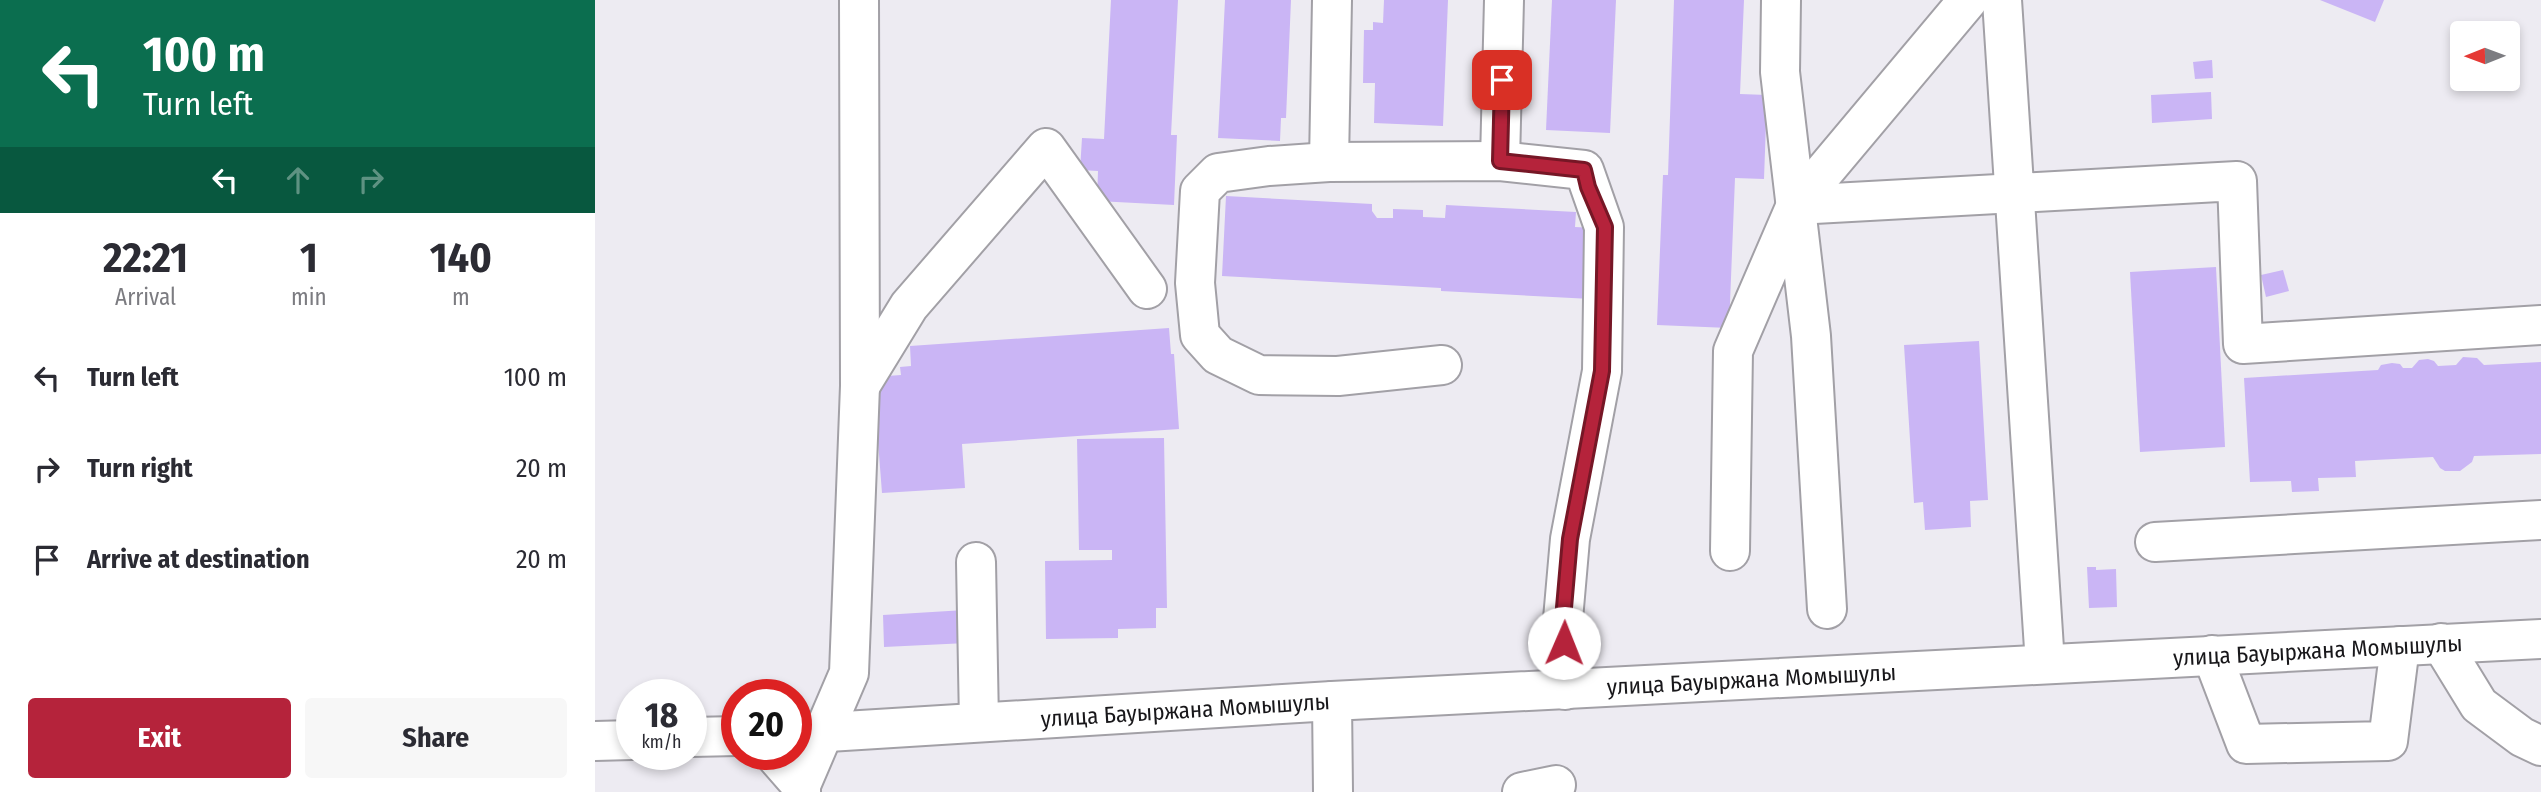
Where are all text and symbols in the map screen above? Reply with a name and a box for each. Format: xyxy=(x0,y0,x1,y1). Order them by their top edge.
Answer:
north arrow xyxy=(2450,21,2520,91)
map controls xyxy=(2450,21,2520,91)
text: 100 m xyxy=(143,25,265,84)
icon: left xyxy=(28,28,119,119)
pin xyxy=(1472,50,1532,110)
icon: arrive xyxy=(1483,61,1521,99)
text: Turn left xyxy=(143,85,253,123)
icon: left xyxy=(206,161,244,199)
icon: ahead xyxy=(279,161,317,199)
icon: right xyxy=(352,161,390,199)
text: 22:21 xyxy=(103,233,188,283)
text: 1 xyxy=(300,233,318,283)
text: 140 xyxy=(430,233,492,283)
text: Arrival xyxy=(115,283,176,311)
text: min xyxy=(291,283,327,311)
text: m xyxy=(452,283,470,311)
icon: left xyxy=(28,359,66,397)
text: Turn left xyxy=(87,362,179,393)
text: 100 m xyxy=(504,362,567,393)
icon: right xyxy=(28,450,66,488)
text: Turn right xyxy=(87,453,193,484)
text: 20 m xyxy=(516,453,567,484)
icon: arrive xyxy=(28,541,66,579)
text: Arrive at destination xyxy=(87,544,310,575)
text: 20 m xyxy=(516,544,567,575)
position arrow xyxy=(1527,606,1601,680)
street label: улица Бауыржана Момышулы xyxy=(2172,629,2463,672)
street label: улица Бауыржана Момышулы xyxy=(1606,658,1897,701)
speed limit sign: 20 xyxy=(721,679,812,770)
street label: улица Бауыржана Момышулы xyxy=(1040,687,1331,733)
text: 18 xyxy=(645,694,678,736)
button: Exit xyxy=(28,698,291,778)
button: Share xyxy=(305,698,567,778)
text: km/h xyxy=(641,731,682,753)

